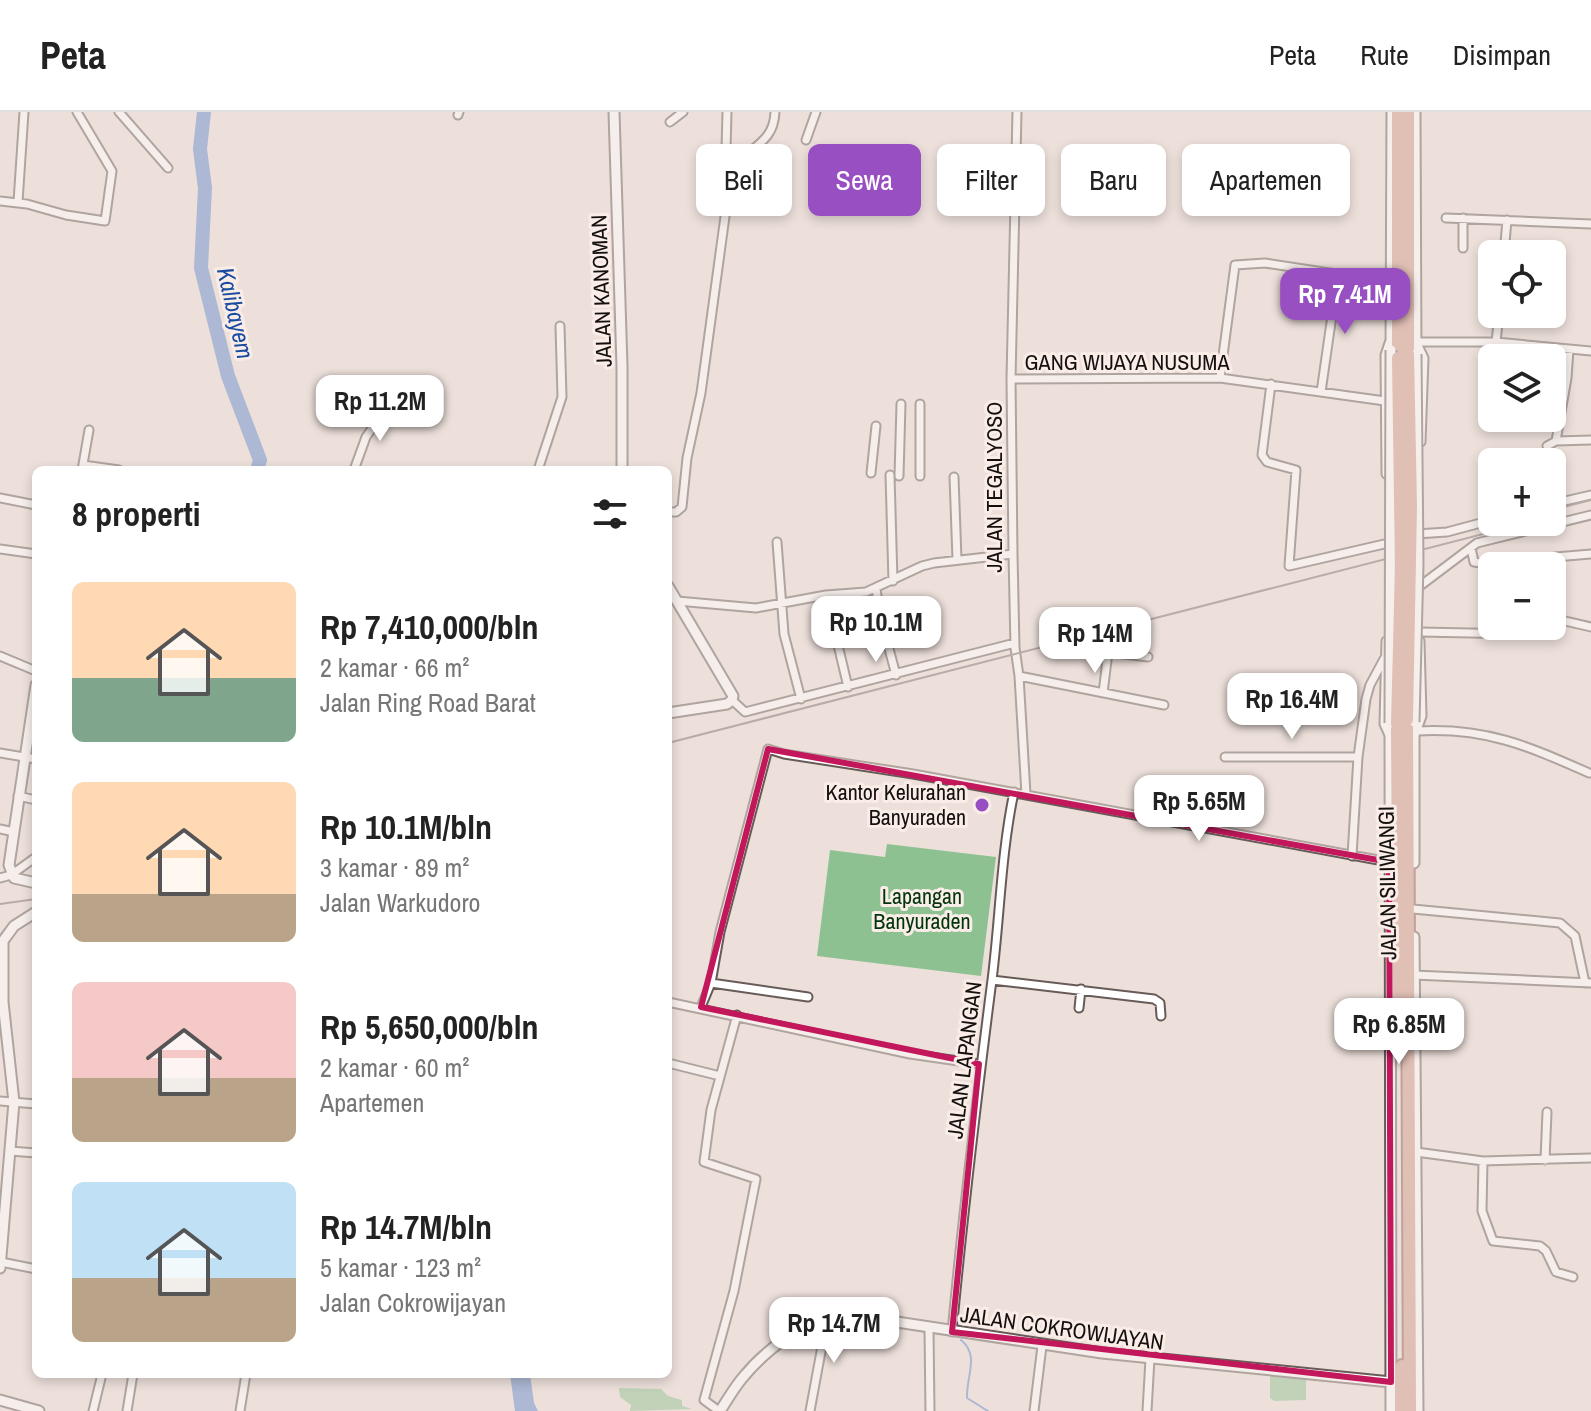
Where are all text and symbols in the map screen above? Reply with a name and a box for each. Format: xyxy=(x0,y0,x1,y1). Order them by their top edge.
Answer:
text: Peta xyxy=(40,30,106,81)
text: Peta xyxy=(1269,36,1316,74)
text: Rute xyxy=(1360,36,1409,74)
text: Disimpan xyxy=(1453,36,1551,74)
chip: Beli xyxy=(696,144,792,216)
chip: Sewa xyxy=(808,144,921,216)
chip: Filter xyxy=(937,144,1045,216)
chip: Baru xyxy=(1061,144,1166,216)
chip: Apartemen xyxy=(1182,144,1350,216)
street label: JALAN KANOMAN xyxy=(583,214,619,368)
map controls xyxy=(1478,240,1566,640)
button: locate xyxy=(1478,240,1566,328)
water label: Kalibayem xyxy=(210,264,262,362)
pin: Rp 7.41M xyxy=(1262,268,1428,336)
text: Rp 7.41M xyxy=(1298,276,1392,311)
button: layers xyxy=(1478,344,1566,432)
street label: GANG WIJAYA NUSUMA xyxy=(1025,347,1230,377)
pin: Rp 11.2M xyxy=(297,375,463,443)
text: Rp 11.2M xyxy=(334,383,426,418)
street label: JALAN TEGALYOSO xyxy=(979,402,1009,572)
button: + xyxy=(1478,448,1566,536)
text: 8 properti xyxy=(72,491,201,537)
icon: filters xyxy=(588,492,632,536)
button: − xyxy=(1478,552,1566,640)
pin: Rp 10.1M xyxy=(793,596,959,664)
text: Rp 7,410,000/bln xyxy=(320,604,539,650)
text: Rp 10.1M xyxy=(829,604,923,639)
pin: Rp 14M xyxy=(1030,607,1160,675)
icon: home xyxy=(136,614,232,710)
text: Rp 14M xyxy=(1057,615,1133,650)
text: 2 kamar · 66 m² xyxy=(320,650,469,685)
pin: Rp 16.4M xyxy=(1209,673,1375,741)
text: Rp 16.4M xyxy=(1245,681,1339,716)
text: Jalan Ring Road Barat xyxy=(320,685,536,720)
pin: Rp 5.65M xyxy=(1116,775,1282,843)
place label: Kantor Kelurahan Banyuraden xyxy=(826,777,966,832)
text: Rp 5.65M xyxy=(1152,783,1246,818)
marker: Kantor Kelurahan Banyuraden xyxy=(973,796,991,814)
text: Rp 10.1M/bln xyxy=(320,804,492,850)
street label: JALAN SILIWANGI xyxy=(1371,806,1403,960)
icon: home xyxy=(136,814,232,910)
text: 3 kamar · 89 m² xyxy=(320,850,469,885)
park label: Lapangan Banyuraden xyxy=(873,881,971,936)
text: Jalan Warkudoro xyxy=(320,885,480,920)
street label: JALAN LAPANGAN xyxy=(939,980,989,1140)
pin: Rp 6.85M xyxy=(1316,998,1482,1066)
text: Rp 5,650,000/bln xyxy=(320,1004,539,1050)
text: Rp 6.85M xyxy=(1352,1006,1446,1041)
icon: home xyxy=(136,1014,232,1110)
text: 2 kamar · 60 m² xyxy=(320,1050,469,1085)
text: Apartemen xyxy=(320,1085,424,1120)
text: Rp 14.7M/bln xyxy=(320,1204,492,1250)
icon: home xyxy=(136,1214,232,1310)
text: 5 kamar · 123 m² xyxy=(320,1250,481,1285)
text: Jalan Cokrowijayan xyxy=(320,1285,506,1320)
pin: Rp 14.7M xyxy=(751,1297,917,1365)
street label: JALAN COKROWIJAYAN xyxy=(958,1299,1166,1357)
text: Rp 14.7M xyxy=(787,1305,881,1340)

